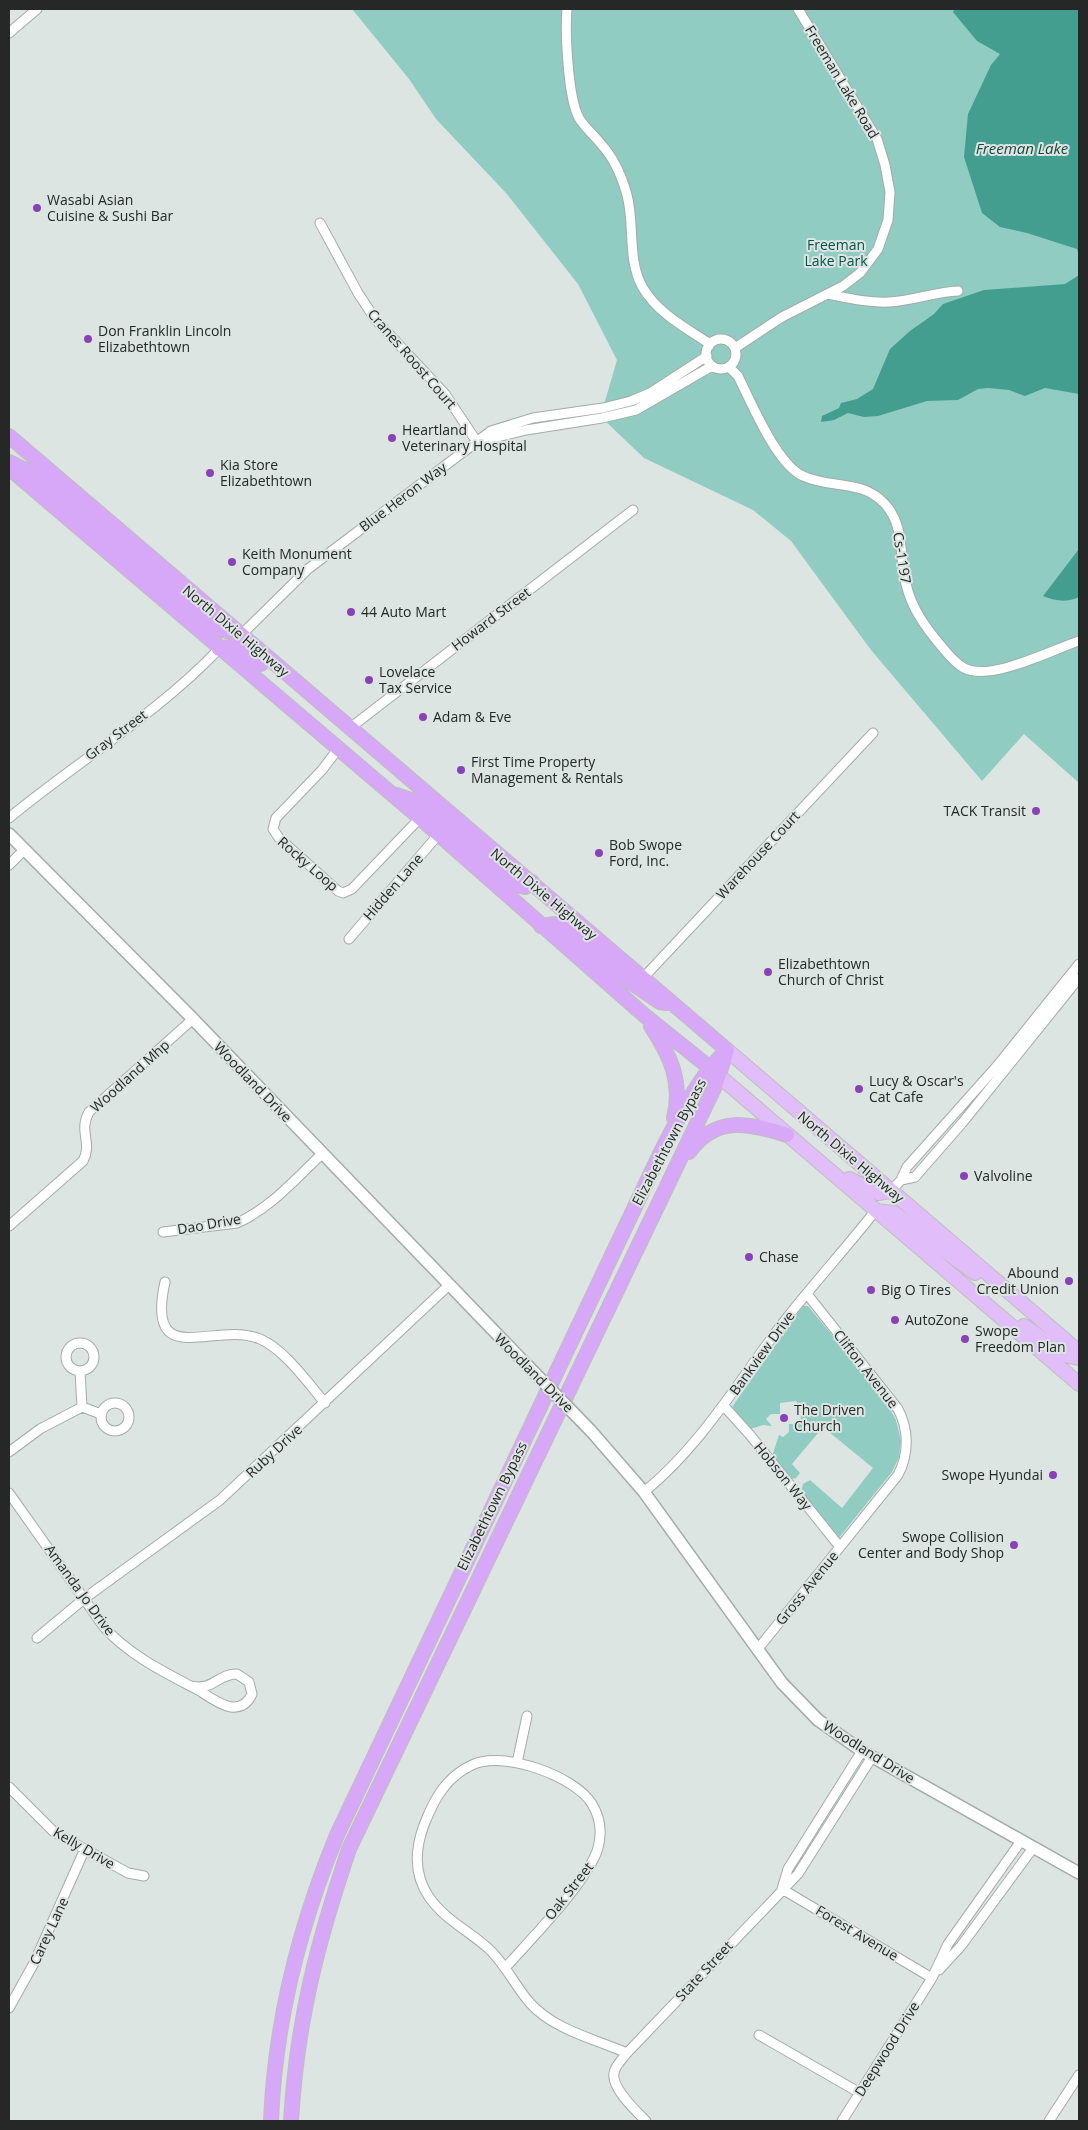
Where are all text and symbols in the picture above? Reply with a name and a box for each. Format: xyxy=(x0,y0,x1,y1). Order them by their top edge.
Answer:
street label: Freeman Lake Road xyxy=(801,22,884,142)
water label: Freeman Lake xyxy=(976,138,1069,158)
place label: Wasabi Asian Cuisine & Sushi Bar xyxy=(47,190,174,225)
marker: Wasabi Asian Cuisine & Sushi Bar xyxy=(31,202,43,214)
park label: Freeman Lake Park xyxy=(804,235,868,270)
street label: Cranes Roost Court xyxy=(364,305,461,413)
place label: Don Franklin Lincoln Elizabethtown xyxy=(98,321,231,356)
marker: Don Franklin Lincoln Elizabethtown xyxy=(82,333,94,345)
place label: Heartland Veterinary Hospital xyxy=(402,420,527,455)
marker: Heartland Veterinary Hospital xyxy=(386,432,398,444)
place label: Kia Store Elizabethtown xyxy=(220,455,312,490)
street label: Blue Heron Way xyxy=(355,457,451,536)
marker: Kia Store Elizabethtown xyxy=(204,467,216,479)
street label: Cs-1197 xyxy=(889,531,916,585)
place label: Keith Monument Company xyxy=(242,544,352,579)
marker: Keith Monument Company xyxy=(226,556,238,568)
street label: North Dixie Highway xyxy=(179,580,294,681)
street label: Howard Street xyxy=(447,583,534,655)
place label: 44 Auto Mart xyxy=(361,602,446,621)
marker: 44 Auto Mart xyxy=(345,606,357,618)
place label: Lovelace Tax Service xyxy=(379,662,452,697)
marker: Lovelace Tax Service xyxy=(363,674,375,686)
street label: Gray Street xyxy=(81,705,151,764)
place label: Adam & Eve xyxy=(433,707,511,726)
marker: Adam & Eve xyxy=(417,711,429,723)
place label: First Time Property Management & Rentals xyxy=(471,752,623,787)
marker: First Time Property Management & Rentals xyxy=(455,764,467,776)
place label: TACK Transit xyxy=(943,801,1026,820)
marker: TACK Transit xyxy=(1030,805,1042,817)
street label: Warehouse Court xyxy=(712,806,804,903)
street label: Rocky Loop xyxy=(274,832,343,895)
place label: Bob Swope Ford, Inc. xyxy=(609,835,682,870)
street label: North Dixie Highway xyxy=(487,843,602,944)
marker: Bob Swope Ford, Inc. xyxy=(593,847,605,859)
street label: Hidden Lane xyxy=(358,849,427,924)
place label: Elizabethtown Church of Christ xyxy=(778,954,884,989)
marker: Elizabethtown Church of Christ xyxy=(762,966,774,978)
street label: Woodland Mhp xyxy=(86,1035,173,1116)
street label: Woodland Drive xyxy=(210,1037,297,1126)
place label: Lucy & Oscar's Cat Cafe xyxy=(869,1071,964,1106)
street label: Elizabethtown Bypass xyxy=(627,1075,710,1209)
marker: Lucy & Oscar's Cat Cafe xyxy=(853,1083,865,1095)
street label: North Dixie Highway xyxy=(794,1106,909,1207)
place label: Valvoline xyxy=(974,1166,1033,1185)
marker: Valvoline xyxy=(958,1170,970,1182)
street label: Dao Drive xyxy=(176,1209,242,1238)
place label: Chase xyxy=(759,1247,799,1266)
marker: Chase xyxy=(743,1251,755,1263)
place label: Abound Credit Union xyxy=(977,1263,1059,1298)
marker: Abound Credit Union xyxy=(1063,1275,1075,1287)
place label: Big O Tires xyxy=(881,1280,951,1299)
marker: Big O Tires xyxy=(865,1284,877,1296)
street label: Bankview Drive xyxy=(725,1307,799,1399)
place label: AutoZone xyxy=(905,1310,969,1329)
marker: AutoZone xyxy=(889,1314,901,1326)
place label: Swope Freedom Plan xyxy=(975,1321,1066,1356)
street label: Clifton Avenue xyxy=(830,1325,903,1412)
street label: Woodland Drive xyxy=(491,1329,578,1416)
marker: Swope Freedom Plan xyxy=(959,1333,971,1345)
place label: The Driven Church xyxy=(794,1400,865,1435)
marker: The Driven Church xyxy=(778,1412,790,1424)
street label: Ruby Drive xyxy=(241,1419,306,1482)
street label: Elizabethtown Bypass xyxy=(452,1438,531,1573)
street label: Hobson Way xyxy=(750,1438,817,1514)
place label: Swope Hyundai xyxy=(942,1465,1043,1484)
marker: Swope Hyundai xyxy=(1047,1469,1059,1481)
place label: Swope Collision Center and Body Shop xyxy=(858,1527,1004,1562)
marker: Swope Collision Center and Body Shop xyxy=(1008,1539,1020,1551)
street label: Amanda Jo Drive xyxy=(41,1540,120,1639)
street label: Gross Avenue xyxy=(771,1547,842,1629)
street label: Woodland Drive xyxy=(820,1716,919,1787)
street label: Kelly Drive xyxy=(50,1822,119,1873)
street label: Oak Street xyxy=(540,1858,597,1924)
street label: Carey Lane xyxy=(25,1894,73,1968)
street label: Forest Avenue xyxy=(812,1900,902,1965)
street label: State Street xyxy=(671,1936,737,2005)
street label: Deepwood Drive xyxy=(850,1998,923,2100)

